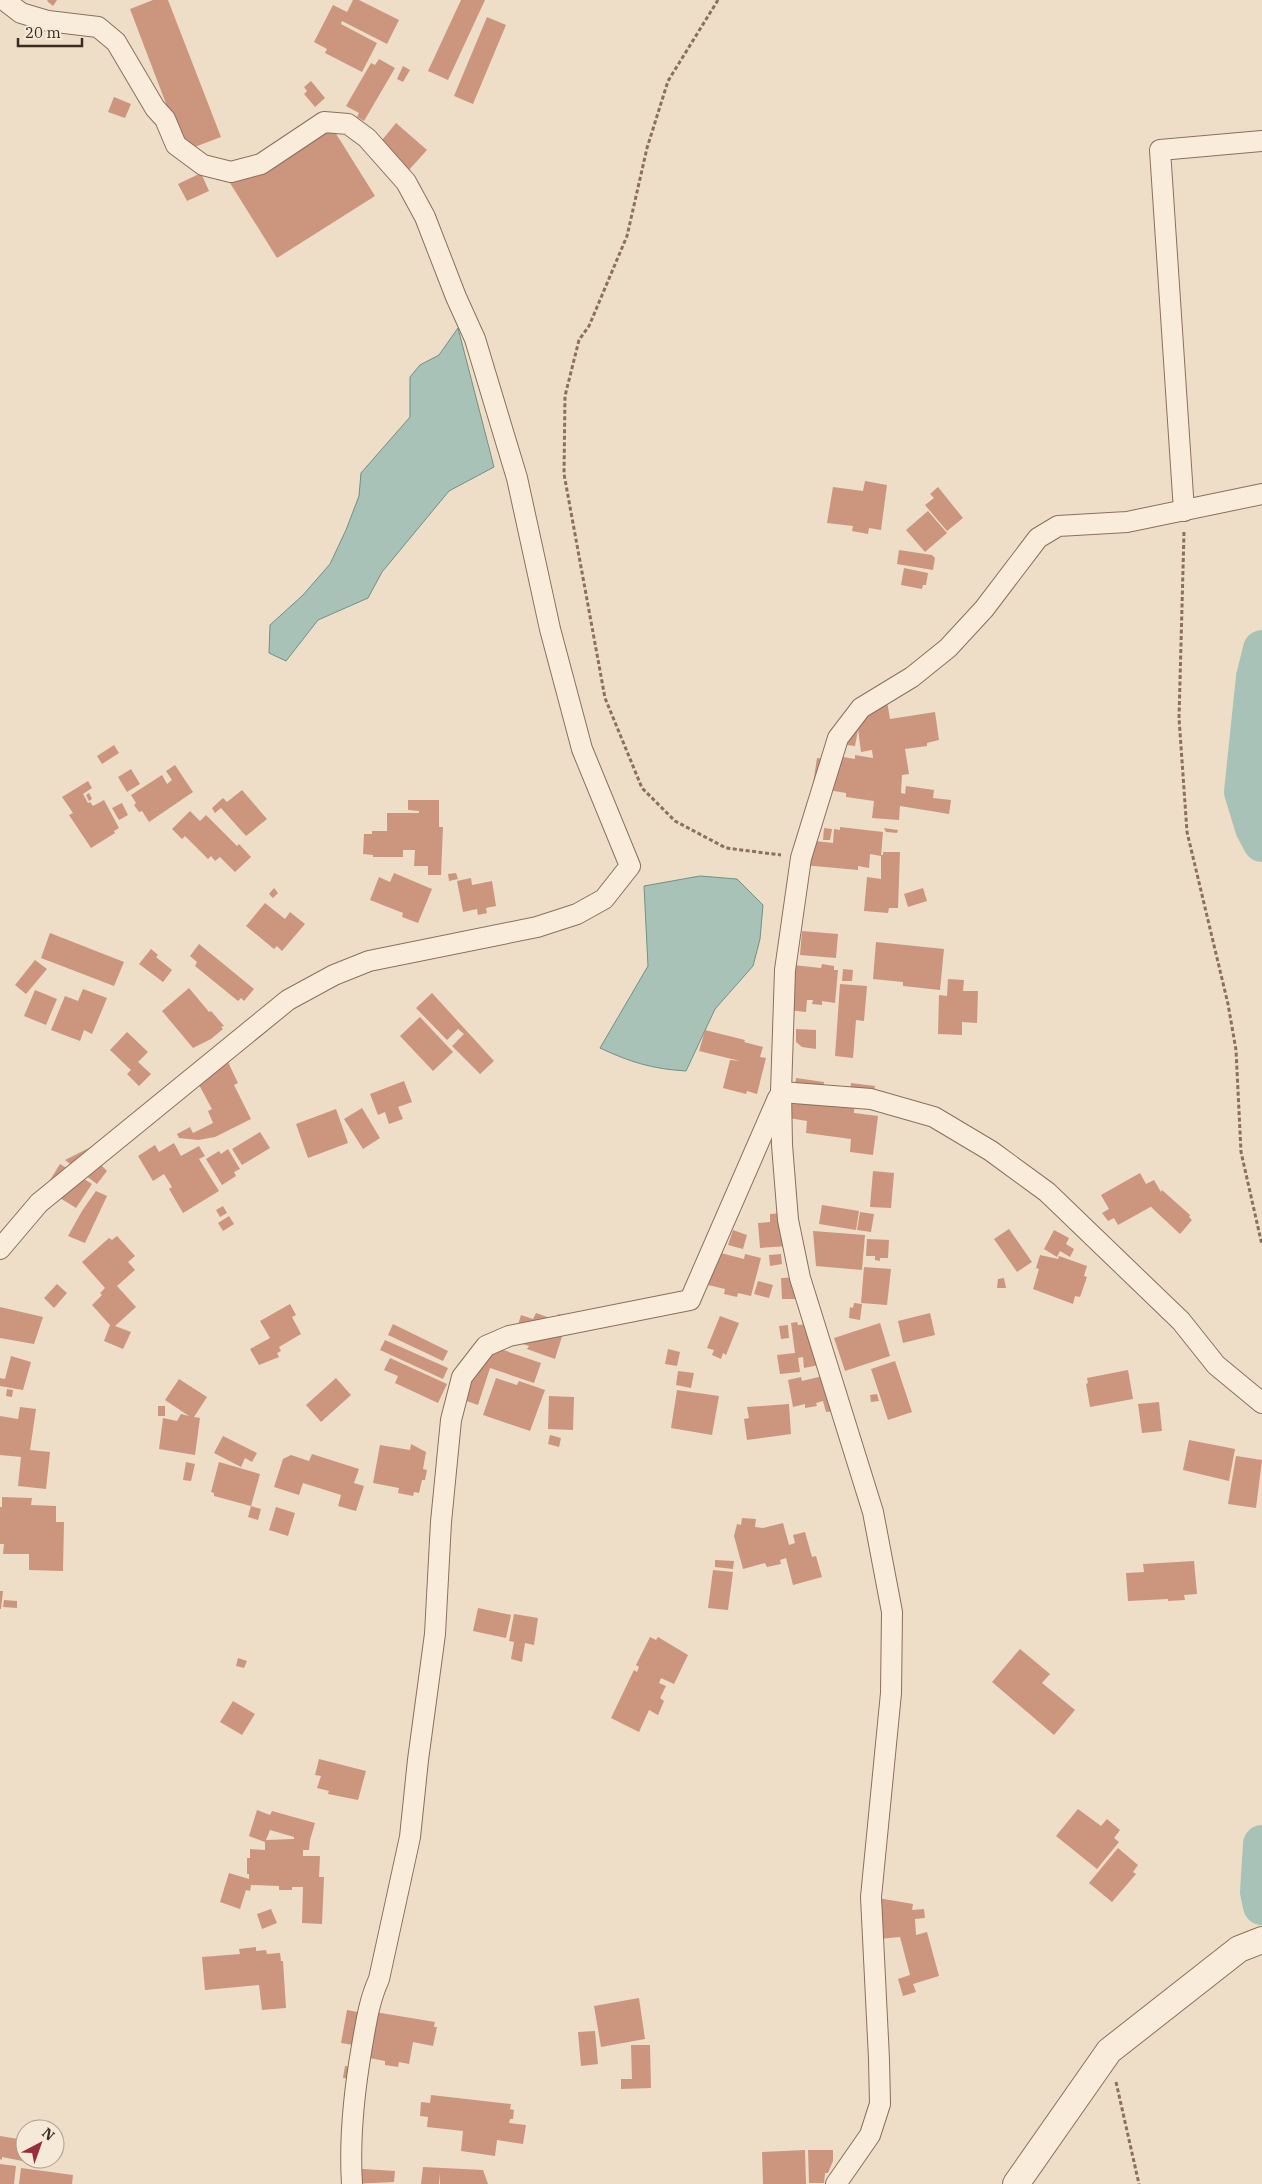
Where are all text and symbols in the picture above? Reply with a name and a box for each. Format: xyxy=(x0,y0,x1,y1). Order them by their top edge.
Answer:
scale bar xyxy=(18,15,81,47)
text: 20 m xyxy=(25,23,61,42)
north arrow xyxy=(15,2119,65,2169)
text: N xyxy=(38,2124,59,2145)

